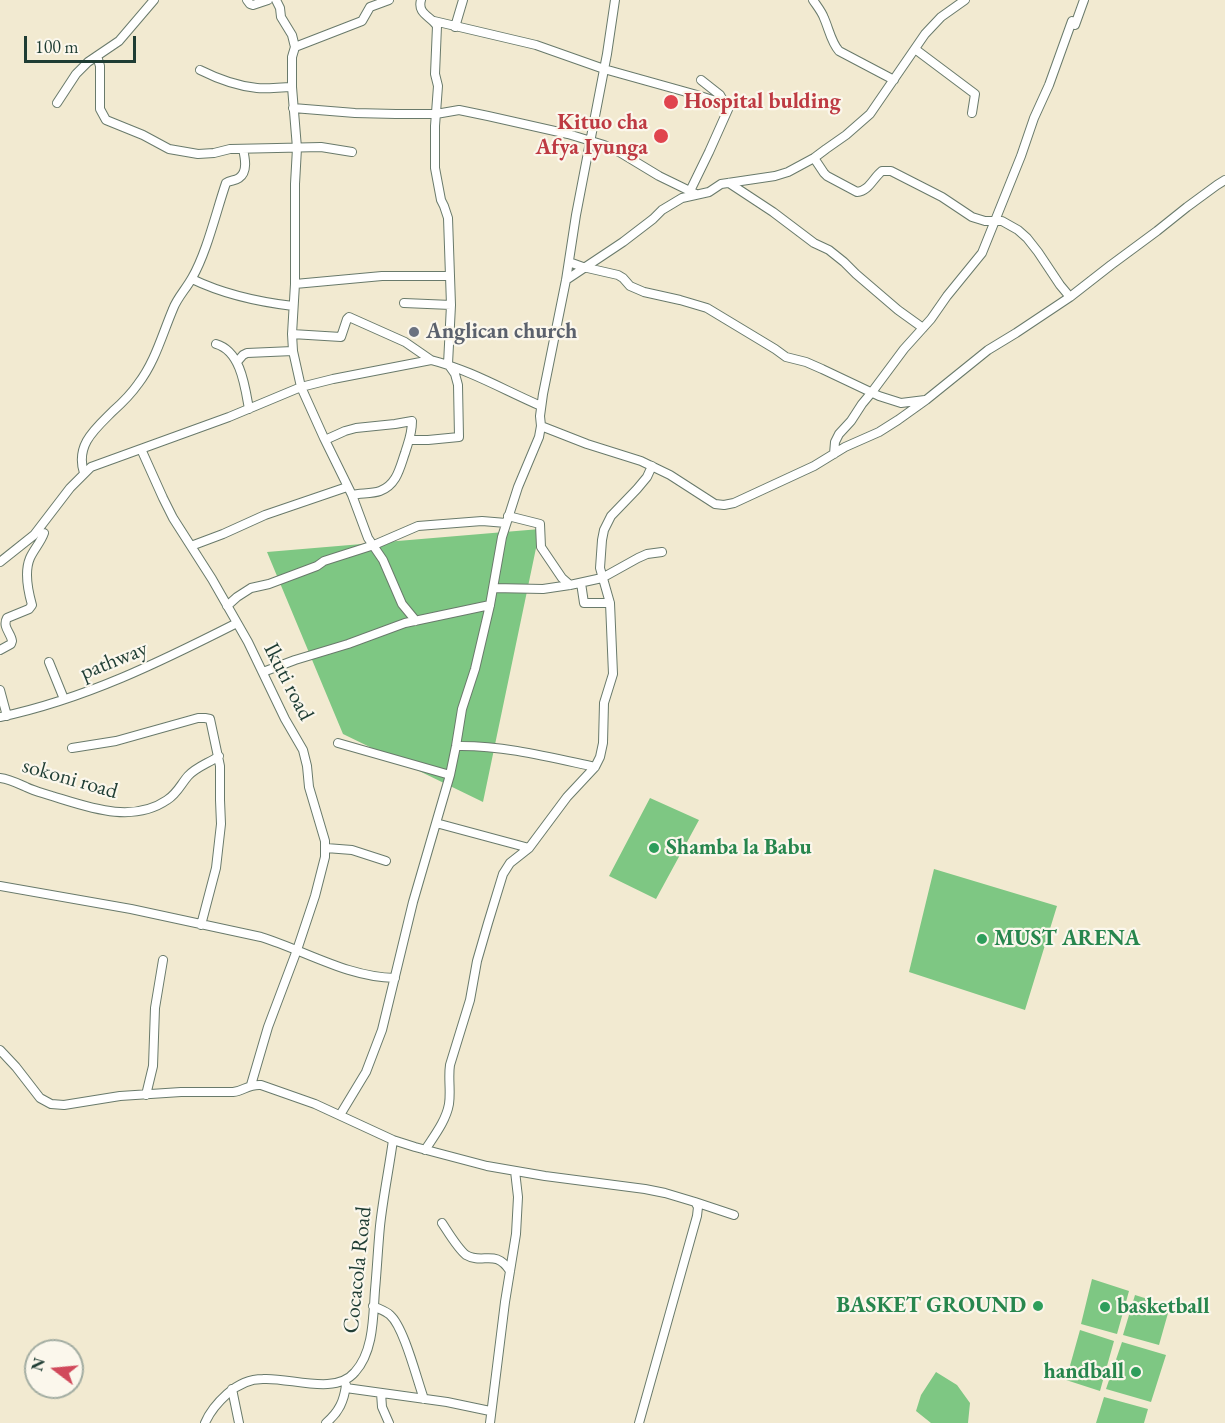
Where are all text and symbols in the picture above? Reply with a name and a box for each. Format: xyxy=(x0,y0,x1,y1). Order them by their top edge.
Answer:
scale bar xyxy=(27,24,140,62)
text: 100 m xyxy=(35,35,79,58)
place label: Hospital bulding xyxy=(684,89,841,115)
marker: Hospital bulding xyxy=(662,93,680,111)
place label: Kituo cha Afya Iyunga xyxy=(536,110,648,162)
marker: Kituo cha Afya Iyunga xyxy=(652,127,670,145)
place label: Anglican church xyxy=(426,319,577,345)
marker: Anglican church xyxy=(407,325,421,339)
street label: pathway xyxy=(76,636,152,686)
street label: Ikuti road xyxy=(257,639,319,725)
street label: sokoni road xyxy=(19,753,121,805)
place label: Shamba la Babu xyxy=(666,835,812,861)
marker: Shamba la Babu xyxy=(647,841,661,855)
place label: MUST ARENA xyxy=(994,926,1140,952)
marker: MUST ARENA xyxy=(975,932,989,946)
street label: Cocacola Road xyxy=(338,1205,378,1335)
place label: BASKET GROUND xyxy=(836,1293,1026,1319)
place label: basketball xyxy=(1117,1294,1209,1320)
marker: BASKET GROUND xyxy=(1031,1299,1045,1313)
marker: basketball xyxy=(1098,1300,1112,1314)
north arrow xyxy=(24,1339,84,1399)
text: N xyxy=(26,1355,50,1374)
place label: handball xyxy=(1043,1359,1124,1385)
marker: handball xyxy=(1129,1365,1143,1379)

